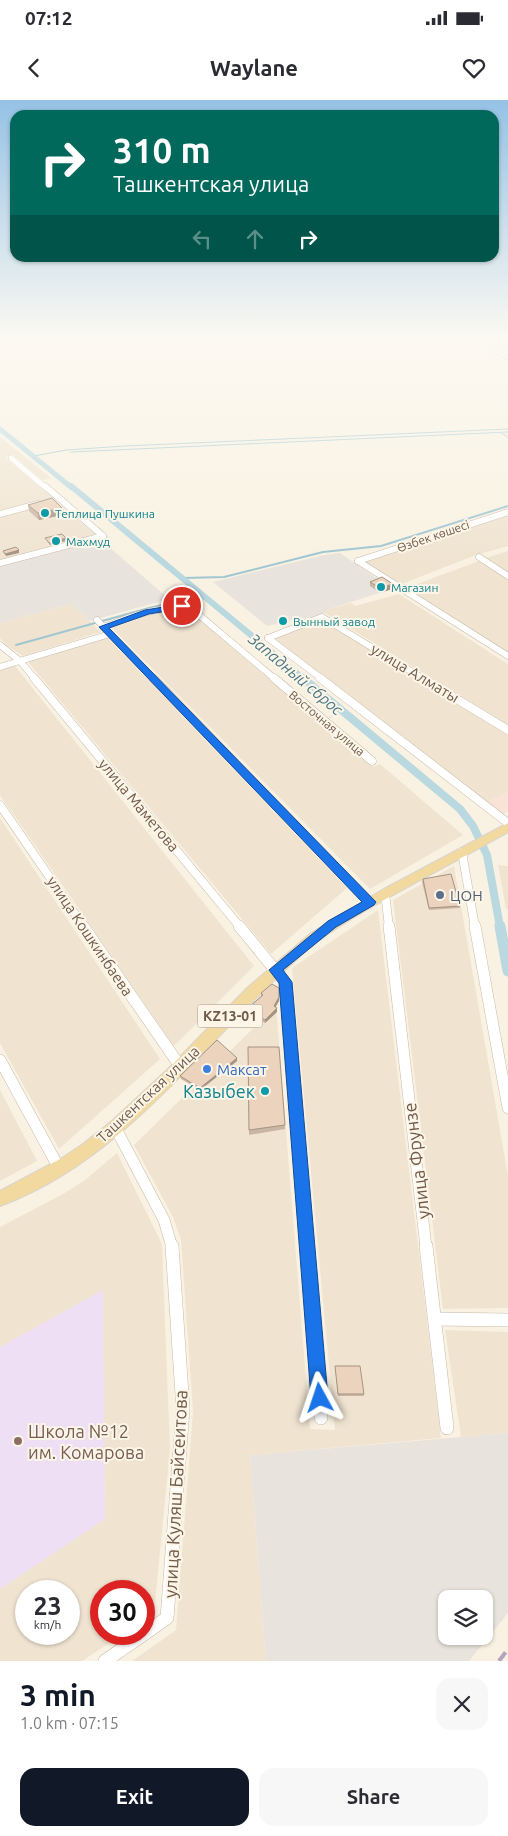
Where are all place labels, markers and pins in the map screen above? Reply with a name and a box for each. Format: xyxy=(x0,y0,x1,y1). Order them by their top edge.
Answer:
marker: Теплица Пушкина xyxy=(39,507,51,519)
place label: Теплица Пушкина xyxy=(55,507,155,520)
marker: Махмуд xyxy=(50,535,62,547)
place label: Махмуд xyxy=(66,535,110,548)
marker: Магазин xyxy=(375,581,387,593)
place label: Магазин xyxy=(391,581,438,594)
pin xyxy=(161,585,203,627)
marker: Вынный завод xyxy=(277,615,289,627)
place label: Вынный завод xyxy=(293,615,375,628)
place label: ЦОН xyxy=(450,887,483,904)
marker: ЦОН xyxy=(434,889,446,901)
place label: Максат xyxy=(217,1061,267,1078)
marker: Максат xyxy=(201,1063,213,1075)
place label: Казыбек xyxy=(183,1081,255,1101)
marker: Казыбек xyxy=(259,1085,271,1097)
place label: Школа №12 им. Комарова xyxy=(28,1421,144,1462)
marker: Школа №12 им. Комарова xyxy=(12,1435,24,1447)

